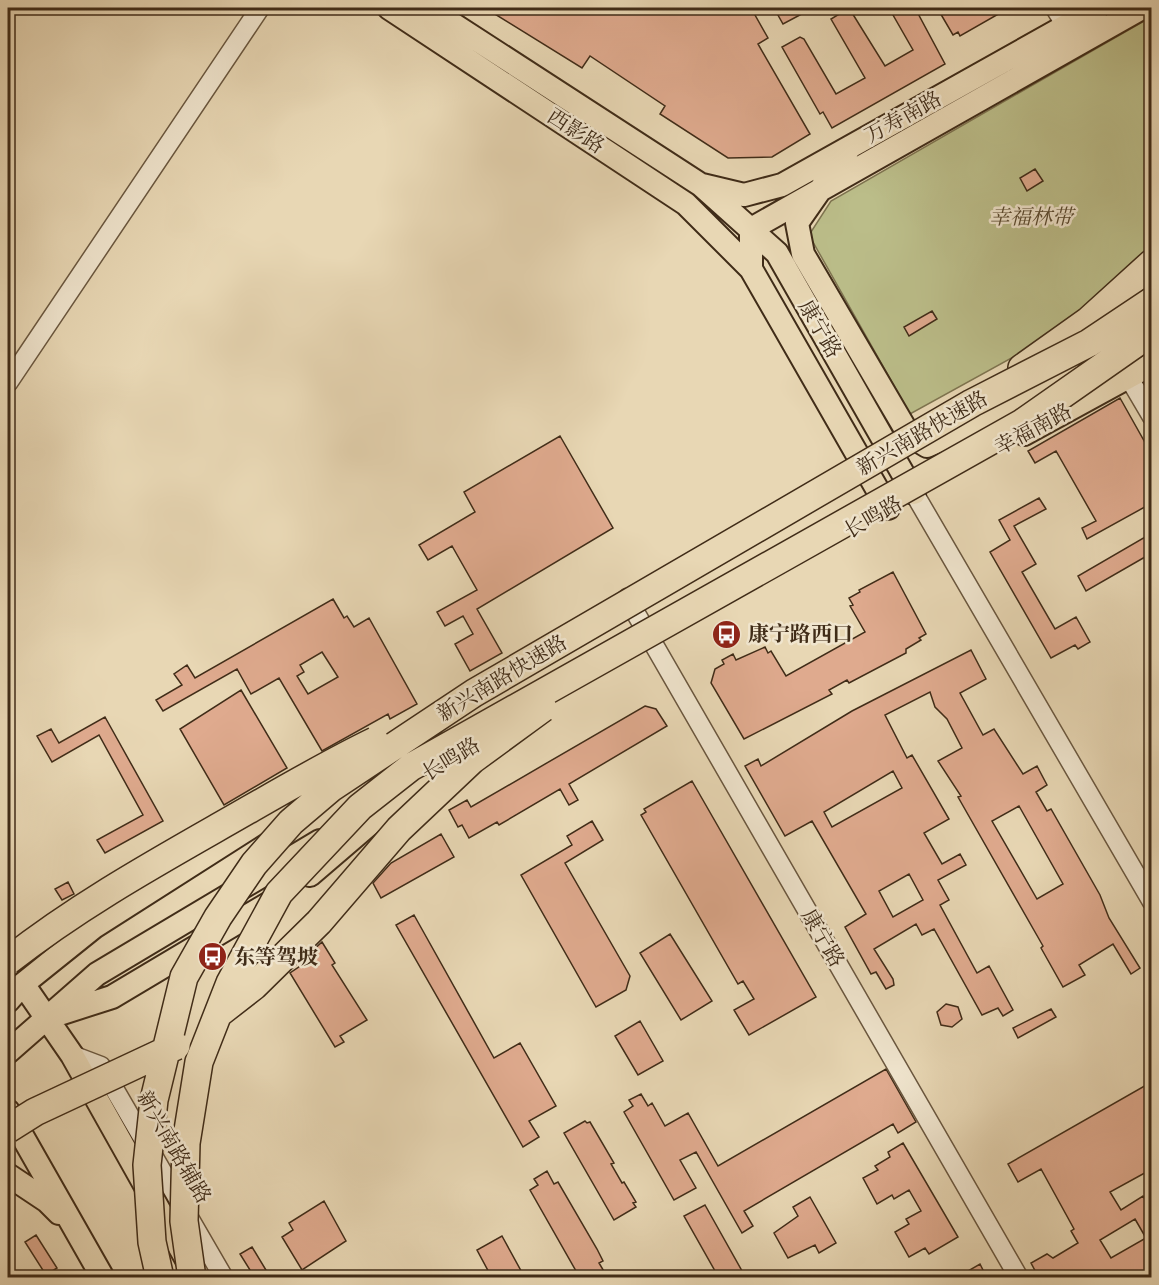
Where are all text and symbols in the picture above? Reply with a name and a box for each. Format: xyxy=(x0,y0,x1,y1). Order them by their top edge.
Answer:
street label: 万寿南路 xyxy=(859,83,947,150)
street label: 西影路 xyxy=(541,100,611,161)
park label: 幸福林带 xyxy=(989,201,1076,232)
street label: 康宁路 xyxy=(791,294,850,364)
street label: 新兴南路快速路 xyxy=(850,382,993,483)
street label: 幸福南路 xyxy=(988,395,1077,462)
street label: 长鸣路 xyxy=(838,487,908,546)
bus stop icon: 康宁路西口 xyxy=(711,618,743,650)
place label: 康宁路西口 xyxy=(748,618,853,649)
street label: 新兴南路快速路 xyxy=(431,626,573,729)
street label: 长鸣路 xyxy=(416,729,486,788)
street label: 康宁路 xyxy=(794,903,853,973)
bus stop icon: 东等驾坡 xyxy=(197,941,229,973)
place label: 东等驾坡 xyxy=(234,941,318,972)
street label: 新兴南路辅路 xyxy=(130,1084,219,1209)

